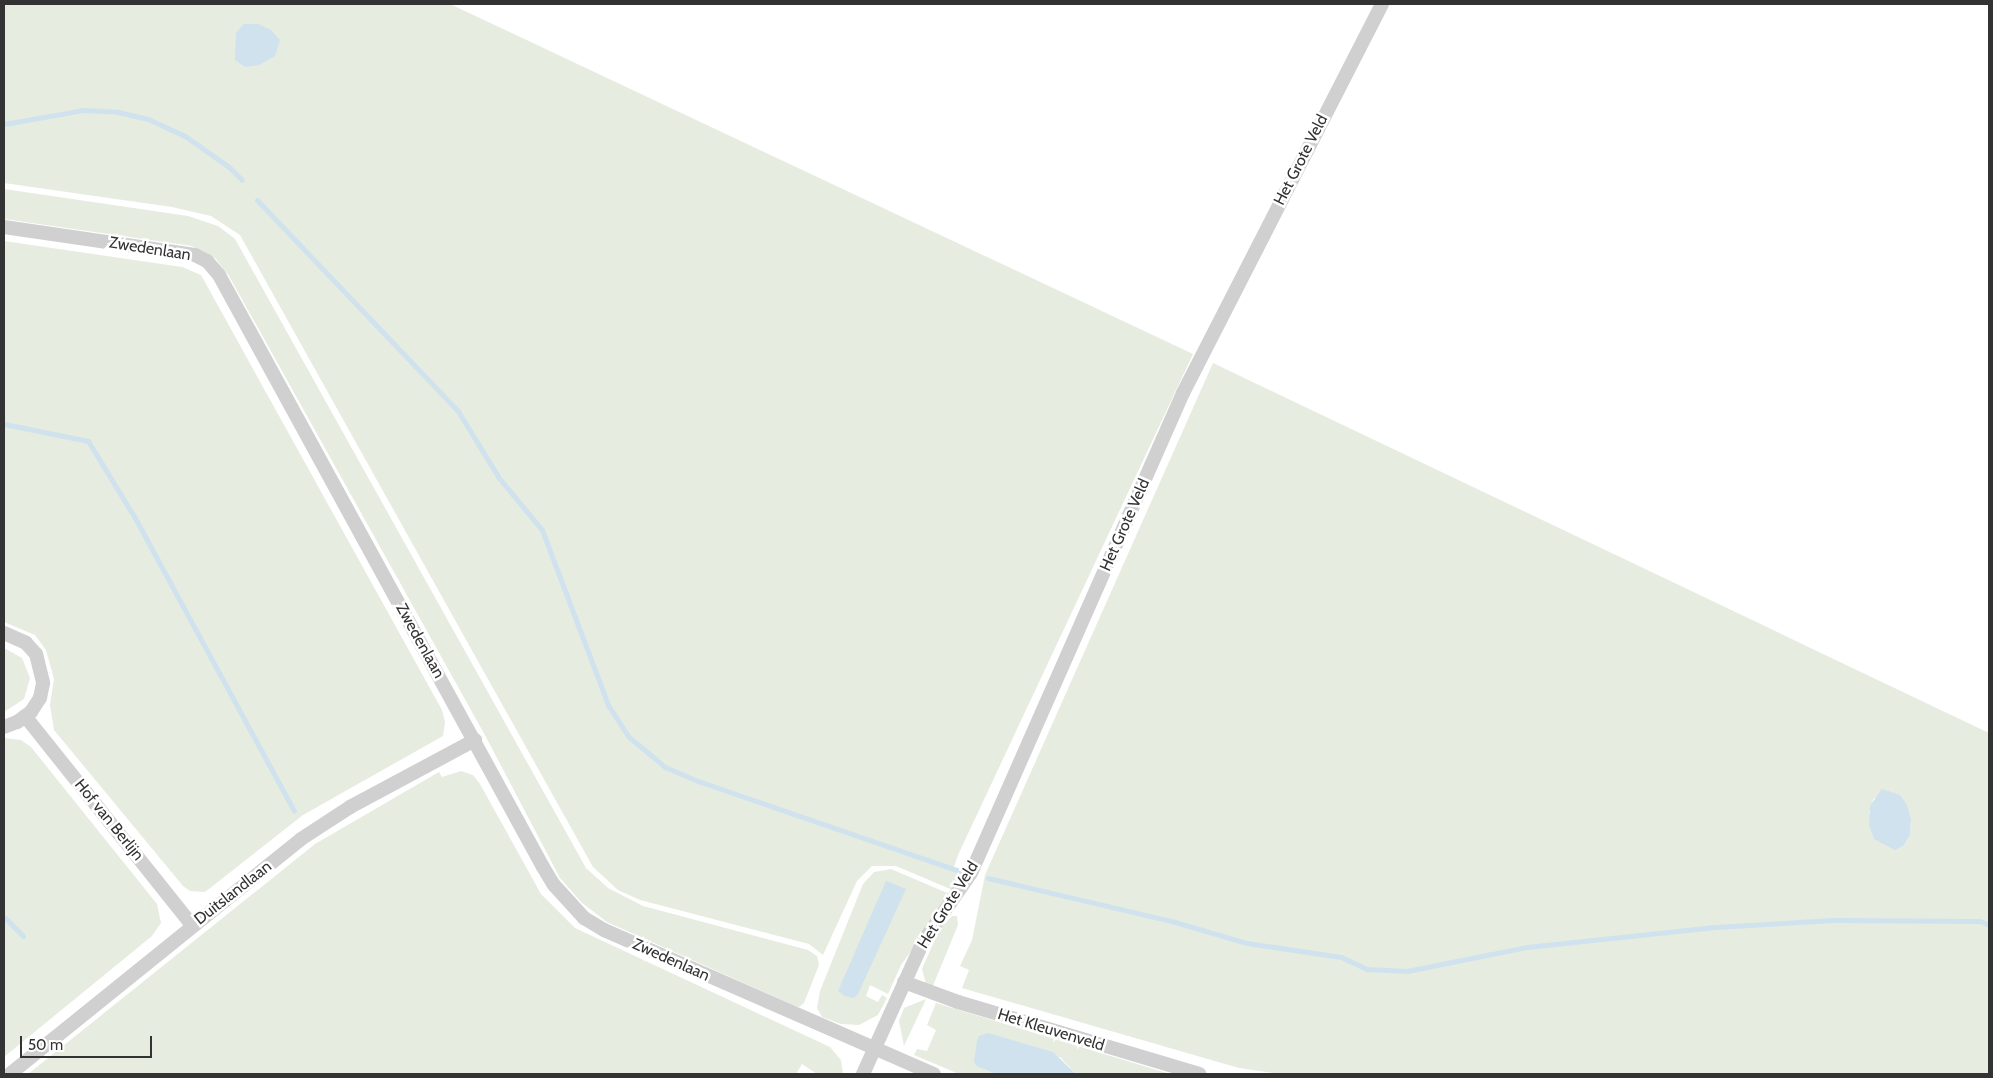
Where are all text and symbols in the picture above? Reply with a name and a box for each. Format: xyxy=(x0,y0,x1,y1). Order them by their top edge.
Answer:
street label: Het Grote Veld xyxy=(1270,111,1332,209)
street label: Zwedenlaan xyxy=(108,233,192,265)
street label: Het Grote Veld xyxy=(1096,476,1154,574)
street label: Zwedenlaan xyxy=(392,600,448,682)
street label: Hof van Berlijn xyxy=(70,775,148,865)
street label: Duitslandlaan xyxy=(191,857,275,929)
street label: Het Grote Veld xyxy=(914,858,982,952)
street label: Zwedenlaan xyxy=(629,934,713,986)
street label: Het Kleuvenveld xyxy=(995,1005,1107,1055)
scale bar xyxy=(22,1026,155,1058)
text: 50 m xyxy=(28,1036,63,1054)

